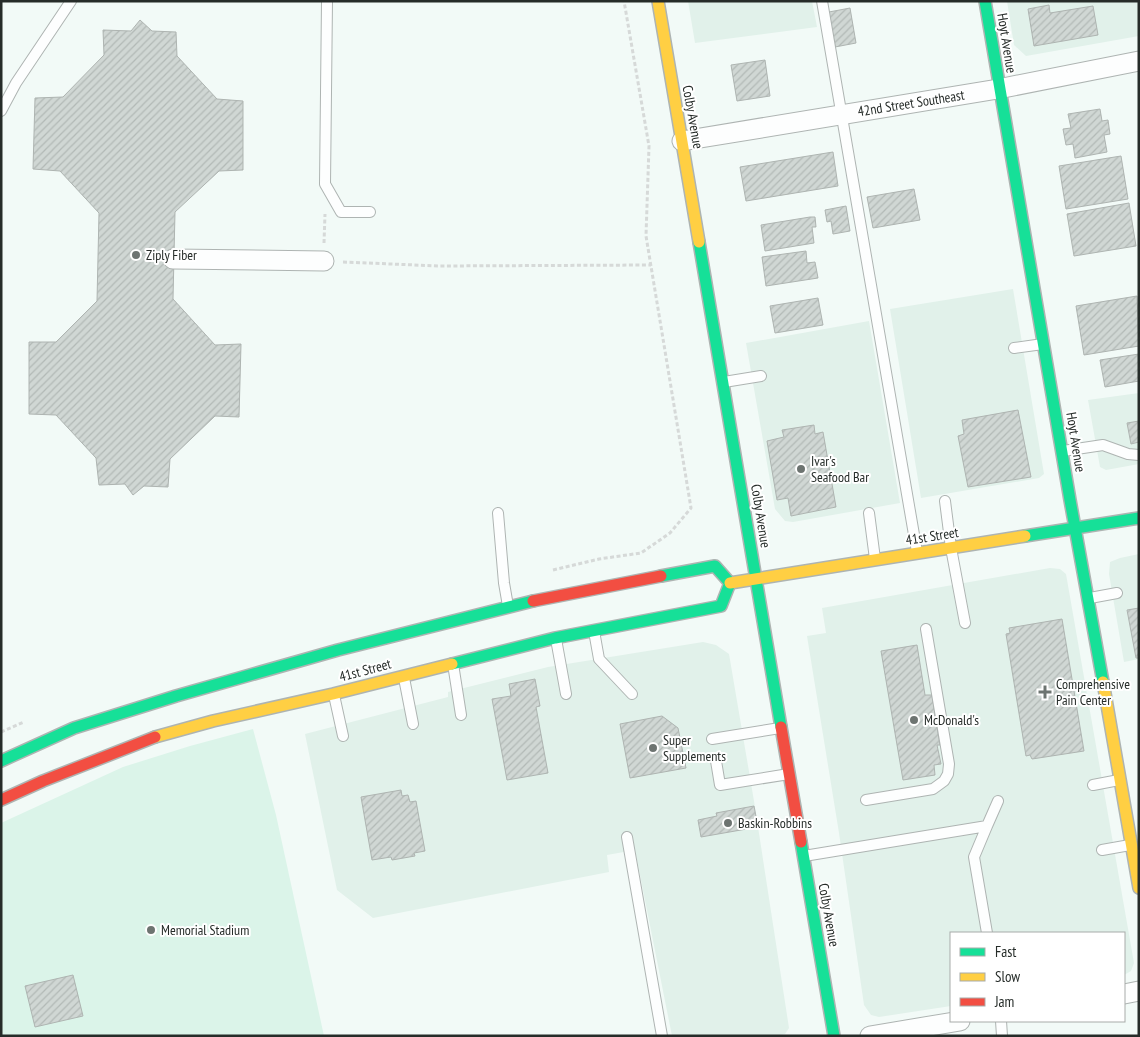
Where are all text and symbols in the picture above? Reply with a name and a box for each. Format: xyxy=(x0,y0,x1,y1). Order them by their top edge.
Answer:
street label: Hoyt Avenue xyxy=(993,12,1021,75)
street label: Colby Avenue xyxy=(679,84,707,150)
street label: 42nd Street Southeast xyxy=(856,86,966,120)
place label: Ziply Fiber xyxy=(146,246,197,264)
marker: Ziply Fiber xyxy=(130,249,142,261)
street label: Hoyt Avenue xyxy=(1062,411,1090,474)
place label: Ivar's Seafood Bar xyxy=(811,452,869,486)
marker: Ivar's Seafood Bar xyxy=(795,463,807,475)
street label: Colby Avenue xyxy=(747,483,775,549)
street label: 41st Street xyxy=(904,523,960,549)
street label: 41st Street xyxy=(337,654,393,686)
place label: Comprehensive Pain Center xyxy=(1056,675,1130,709)
marker: Comprehensive Pain Center xyxy=(1038,685,1052,699)
place label: McDonald's xyxy=(924,711,979,729)
marker: McDonald's xyxy=(908,714,920,726)
place label: Super Supplements xyxy=(663,731,726,765)
marker: Super Supplements xyxy=(647,742,659,754)
place label: Baskin-Robbins xyxy=(738,814,812,832)
marker: Baskin-Robbins xyxy=(722,817,734,829)
street label: Colby Avenue xyxy=(815,882,843,948)
place label: Memorial Stadium xyxy=(161,921,249,939)
marker: Memorial Stadium xyxy=(145,924,157,936)
legend xyxy=(950,932,1125,1022)
text: Fast xyxy=(995,942,1016,961)
text: Slow xyxy=(995,967,1020,986)
text: Jam xyxy=(994,992,1014,1011)

